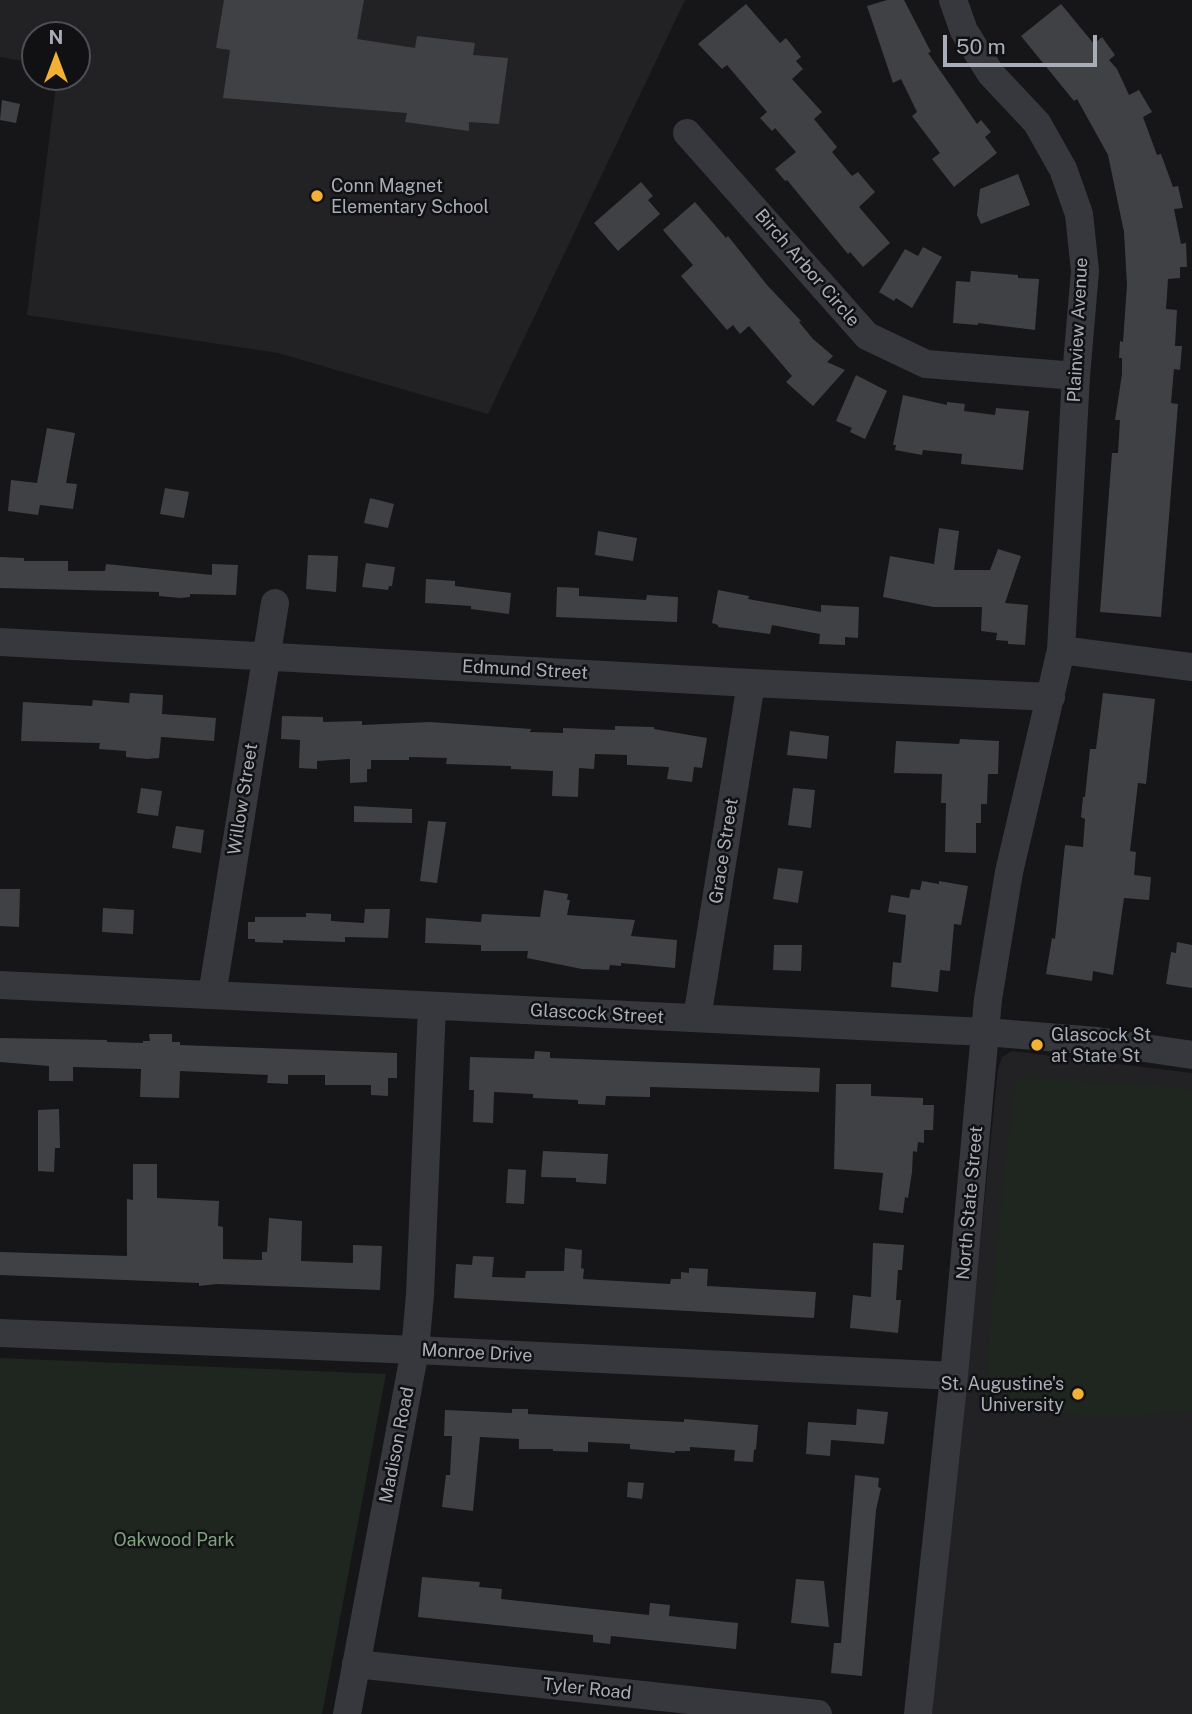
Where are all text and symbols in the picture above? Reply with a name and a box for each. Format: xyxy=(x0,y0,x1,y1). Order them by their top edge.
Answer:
north arrow xyxy=(21,21,91,91)
scale bar xyxy=(947,21,1101,65)
text: N xyxy=(49,26,63,48)
text: 50 m xyxy=(956,34,1006,59)
place label: Conn Magnet Elementary School xyxy=(331,175,489,218)
marker: Conn Magnet Elementary School xyxy=(309,188,325,204)
street label: Birch Arbor Circle xyxy=(750,205,864,331)
street label: Plainview Avenue xyxy=(1063,257,1093,403)
street label: Edmund Street xyxy=(461,656,589,684)
street label: Willow Street xyxy=(223,742,263,856)
street label: Grace Street xyxy=(705,797,743,905)
street label: Glascock Street xyxy=(529,1000,665,1028)
place label: Glascock St at State St xyxy=(1051,1024,1151,1066)
marker: Glascock St at State St xyxy=(1029,1037,1045,1053)
street label: North State Street xyxy=(953,1125,987,1281)
street label: Monroe Drive xyxy=(421,1339,533,1367)
place label: St. Augustine's University xyxy=(940,1373,1064,1416)
street label: Madison Road xyxy=(375,1385,419,1505)
marker: St. Augustine's University xyxy=(1070,1386,1086,1402)
park label: Oakwood Park xyxy=(113,1529,235,1551)
street label: Tyler Road xyxy=(542,1674,632,1704)

